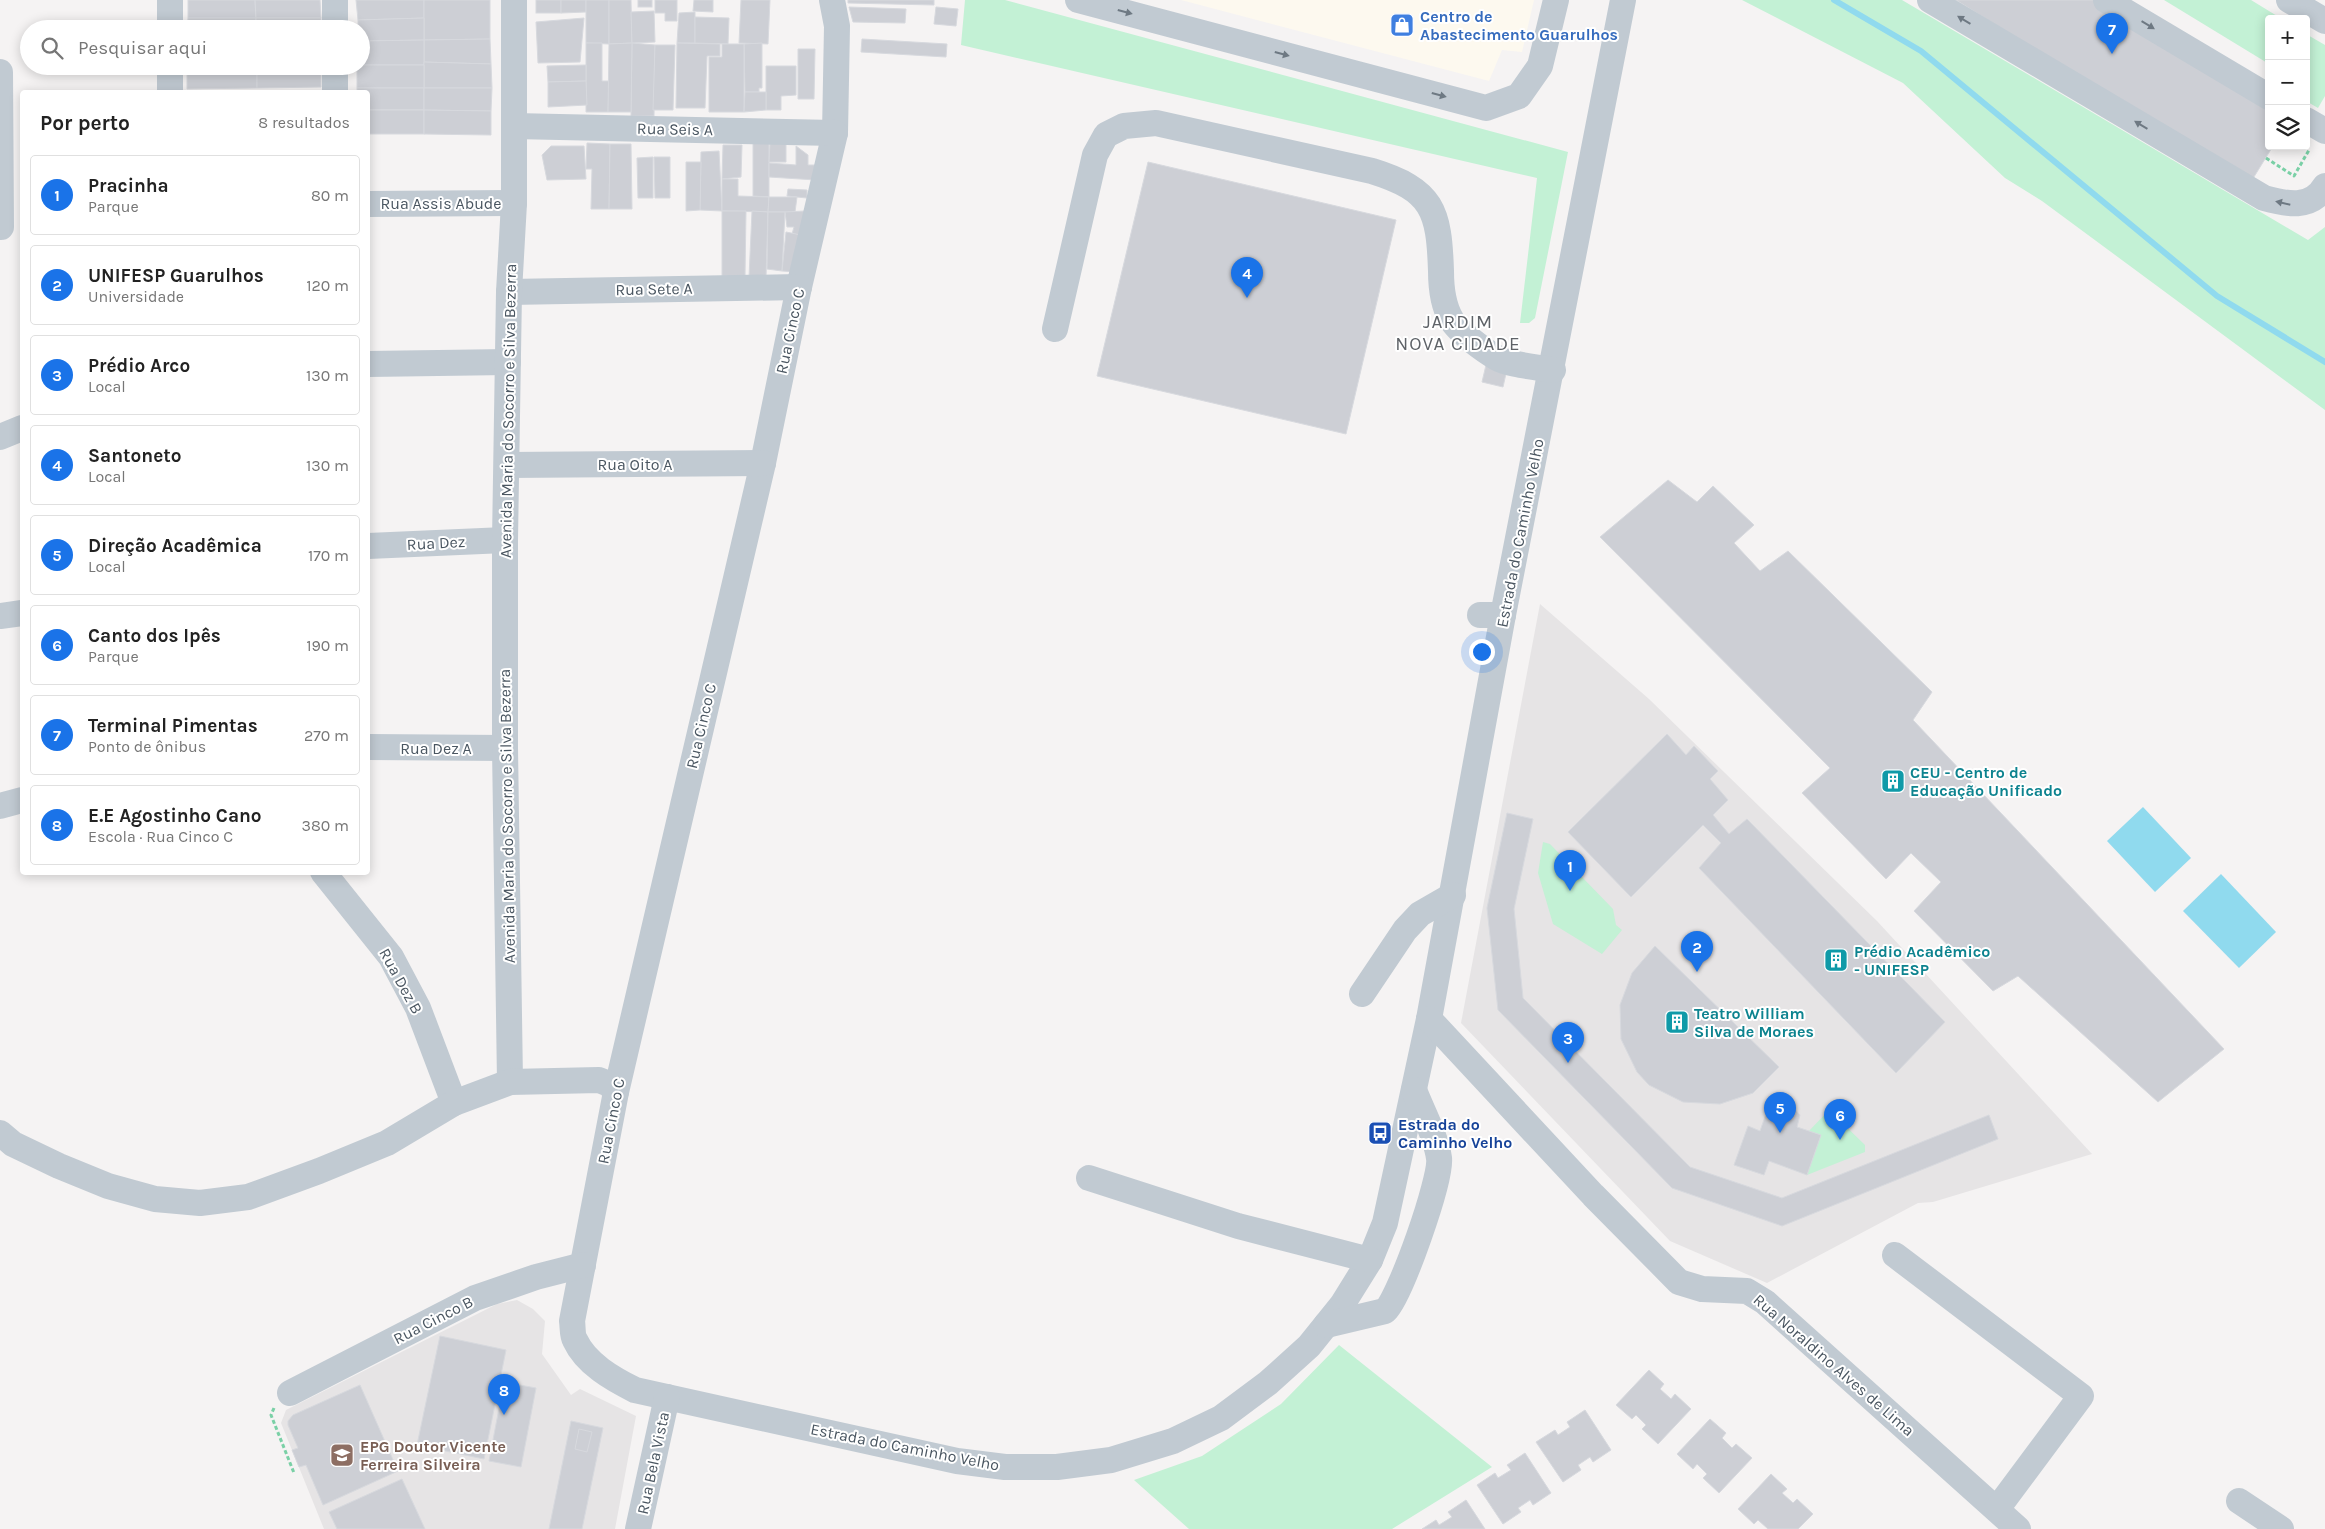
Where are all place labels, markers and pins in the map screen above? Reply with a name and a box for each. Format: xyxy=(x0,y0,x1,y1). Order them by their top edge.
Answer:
place label: Centro de Abastecimento Guarulhos xyxy=(1420,7,1618,44)
shop icon: Centro de Abastecimento Guarulhos xyxy=(1389,12,1415,38)
pin: 7 xyxy=(2096,13,2128,54)
pin: 4 xyxy=(1231,257,1263,298)
place label: CEU - Centro de Educação Unificado xyxy=(1910,763,2062,800)
building icon: CEU - Centro de Educação Unificado xyxy=(1880,768,1906,794)
pin: 1 xyxy=(1554,850,1586,891)
pin: 2 xyxy=(1681,931,1713,972)
place label: Prédio Acadêmico - UNIFESP xyxy=(1854,942,1990,979)
building icon: Prédio Acadêmico - UNIFESP xyxy=(1823,947,1849,973)
place label: Teatro William Silva de Moraes xyxy=(1694,1004,1814,1041)
building icon: Teatro William Silva de Moraes xyxy=(1664,1009,1690,1035)
pin: 3 xyxy=(1552,1022,1584,1063)
pin: 5 xyxy=(1764,1092,1796,1133)
pin: 6 xyxy=(1824,1099,1856,1140)
place label: Estrada do Caminho Velho xyxy=(1398,1115,1512,1152)
bus stop icon: Estrada do Caminho Velho xyxy=(1367,1120,1393,1146)
pin: 8 xyxy=(488,1374,520,1415)
place label: EPG Doutor Vicente Ferreira Silveira xyxy=(360,1437,506,1474)
school or university icon: EPG Doutor Vicente Ferreira Silveira xyxy=(329,1442,355,1468)

